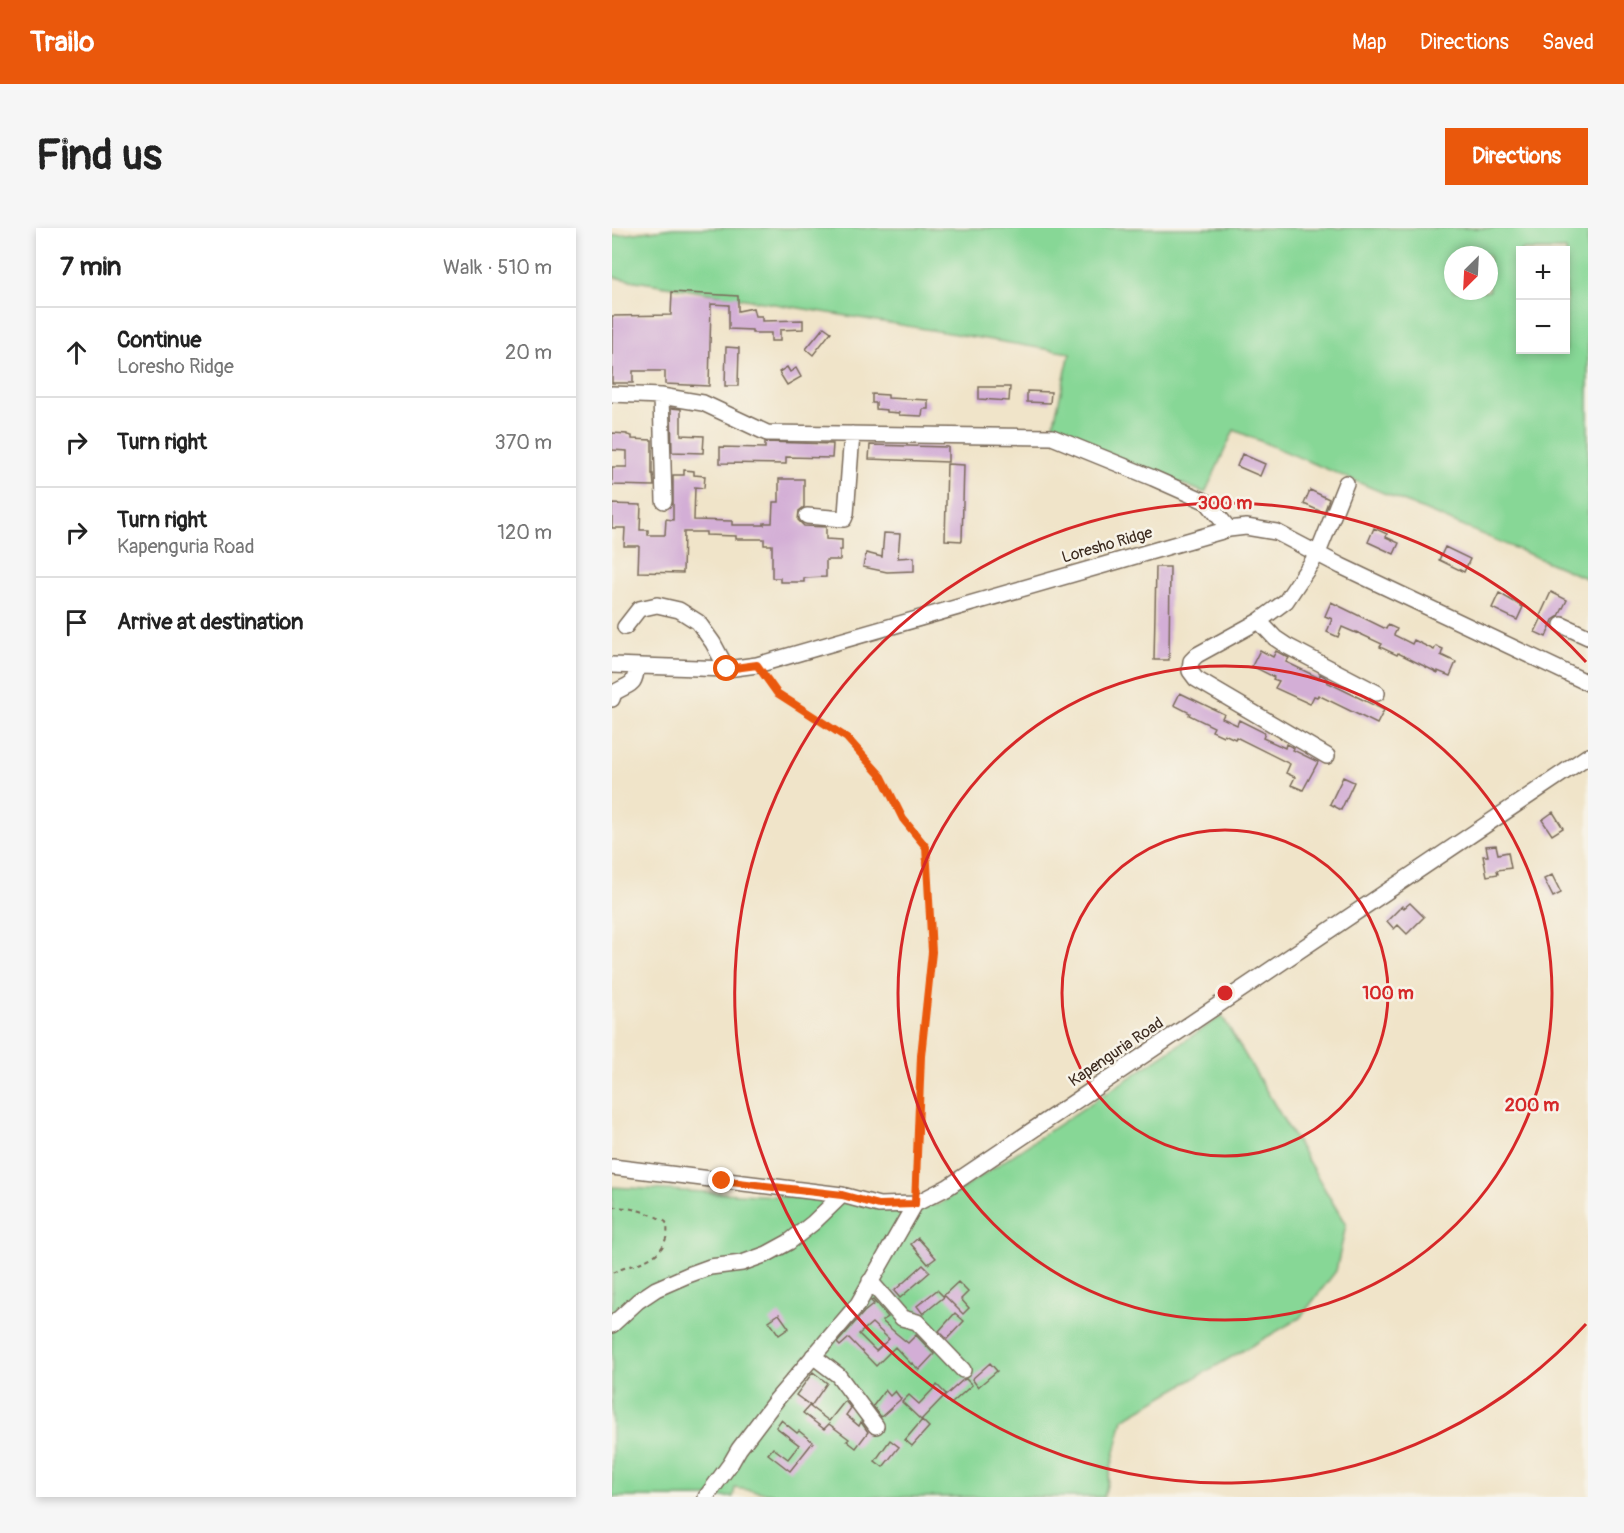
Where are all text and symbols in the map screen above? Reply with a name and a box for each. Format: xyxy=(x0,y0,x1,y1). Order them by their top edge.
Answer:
text: Trailo xyxy=(30,25,94,60)
text: Map xyxy=(1352,29,1387,56)
text: Directions xyxy=(1420,29,1509,56)
text: Saved xyxy=(1542,29,1594,56)
button: Directions xyxy=(1445,128,1588,185)
text: Find us xyxy=(36,130,162,182)
north arrow xyxy=(1444,246,1498,300)
map controls xyxy=(1516,246,1570,354)
button: + xyxy=(1516,246,1570,300)
text: 7 min xyxy=(60,251,122,283)
text: Walk · 510 m xyxy=(443,255,552,280)
button: − xyxy=(1516,300,1570,354)
text: Continue xyxy=(117,326,201,354)
icon: ahead xyxy=(60,336,93,369)
text: 20 m xyxy=(505,340,552,365)
text: Loresho Ridge xyxy=(117,354,234,379)
icon: right xyxy=(60,426,93,459)
text: Turn right xyxy=(117,428,207,456)
text: 370 m xyxy=(495,430,552,455)
text: 300 m xyxy=(1198,492,1252,515)
text: Turn right xyxy=(117,506,207,534)
icon: right xyxy=(60,516,93,549)
text: 120 m xyxy=(497,520,552,545)
street label: Loresho Ridge xyxy=(1059,522,1155,567)
text: Kapenguria Road xyxy=(117,534,254,559)
icon: arrive xyxy=(60,606,93,639)
text: Arrive at destination xyxy=(117,608,303,636)
route start xyxy=(713,655,739,681)
text: 100 m xyxy=(1362,982,1414,1005)
centre of rings xyxy=(1215,983,1235,1003)
street label: Kapenguria Road xyxy=(1065,1013,1167,1091)
text: 200 m xyxy=(1505,1094,1559,1117)
route end xyxy=(708,1167,734,1193)

